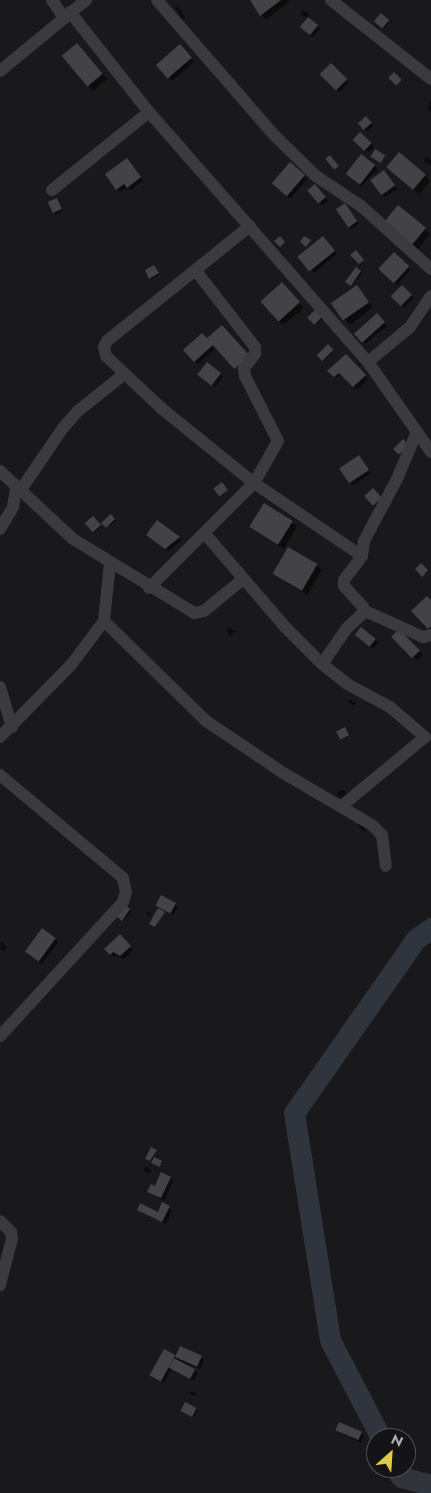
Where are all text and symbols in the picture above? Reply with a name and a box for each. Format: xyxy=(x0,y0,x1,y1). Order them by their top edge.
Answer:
north arrow xyxy=(366,1428,416,1478)
text: N xyxy=(388,1429,407,1452)

